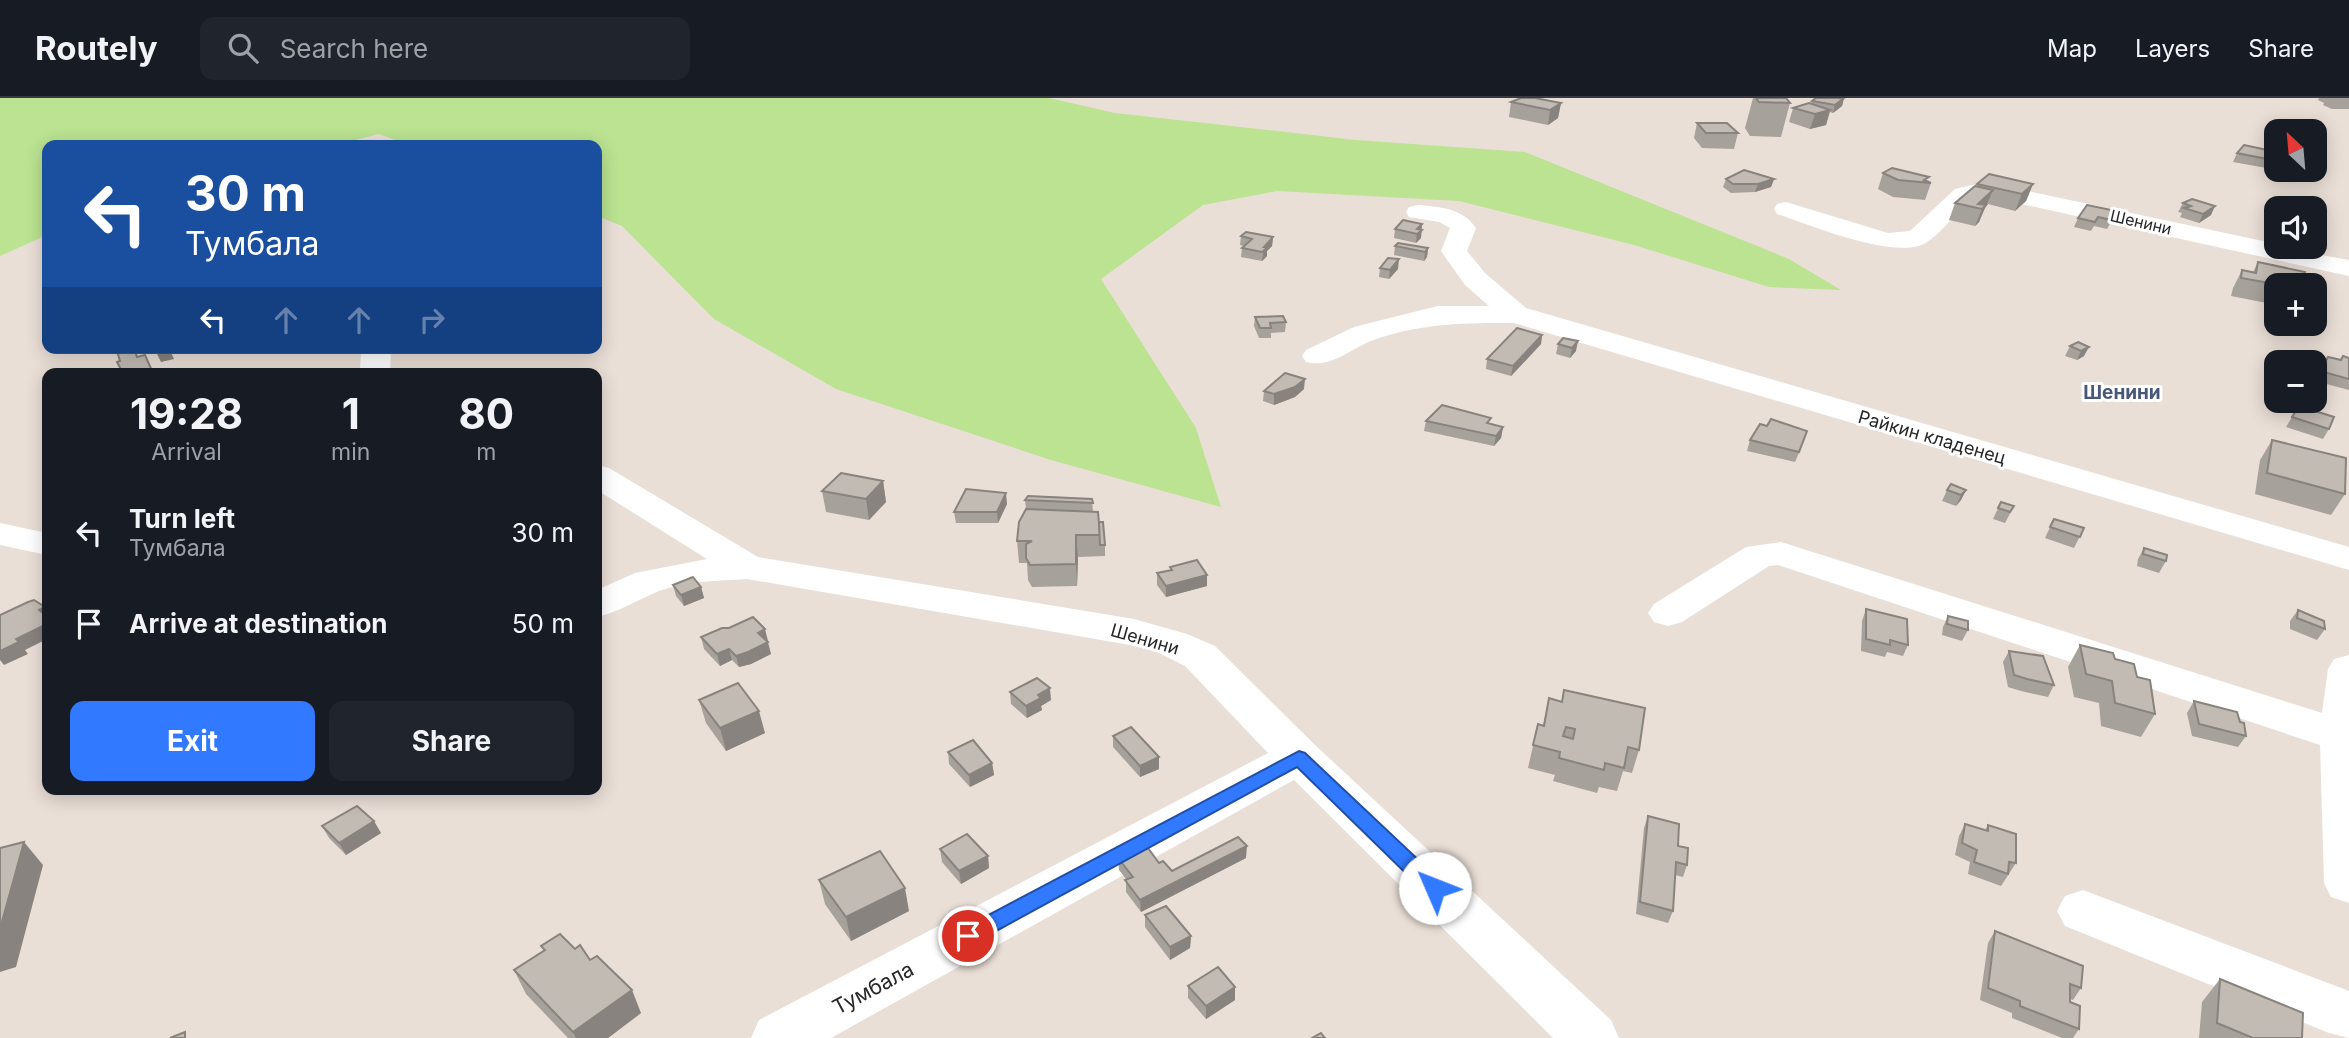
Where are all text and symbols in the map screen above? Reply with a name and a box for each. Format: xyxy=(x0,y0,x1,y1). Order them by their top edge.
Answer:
search box xyxy=(200,17,690,80)
text: Routely xyxy=(35,28,158,68)
icon: search xyxy=(224,29,262,67)
text: Search here xyxy=(280,33,428,64)
text: Map xyxy=(2047,34,2097,63)
text: Layers xyxy=(2135,34,2210,63)
text: Share xyxy=(2248,34,2314,63)
north arrow xyxy=(2264,119,2328,182)
map controls xyxy=(2264,119,2327,413)
text: 30 m xyxy=(185,164,306,223)
icon: left xyxy=(70,168,161,259)
button: sound xyxy=(2264,196,2327,259)
street label: Шенини xyxy=(2108,205,2174,239)
text: Тумбала xyxy=(185,224,320,263)
button: + xyxy=(2264,273,2327,336)
icon: left xyxy=(194,301,232,339)
icon: ahead xyxy=(267,301,305,339)
icon: ahead xyxy=(340,301,378,339)
icon: right xyxy=(413,301,451,339)
button: − xyxy=(2264,350,2327,413)
district label: Шенини xyxy=(2083,381,2161,404)
text: 19:28 xyxy=(130,388,243,439)
text: 1 xyxy=(342,388,360,439)
text: 80 xyxy=(458,388,514,439)
street label: Райкин кладенец xyxy=(1856,406,2008,468)
text: Arrival xyxy=(151,438,222,466)
text: min xyxy=(331,438,370,466)
text: m xyxy=(476,438,496,466)
text: Turn left xyxy=(129,503,235,534)
icon: left xyxy=(70,514,108,552)
text: 30 m xyxy=(511,517,574,548)
text: Тумбала xyxy=(129,534,226,562)
icon: arrive xyxy=(70,605,108,643)
text: Arrive at destination xyxy=(129,608,388,639)
text: 50 m xyxy=(512,608,574,639)
street label: Шенини xyxy=(1108,619,1182,659)
button: Exit xyxy=(70,701,315,781)
button: Share xyxy=(329,701,574,781)
position arrow xyxy=(1398,851,1472,925)
pin xyxy=(938,906,998,966)
icon: arrive xyxy=(949,917,987,955)
street label: Тумбала xyxy=(828,956,918,1020)

